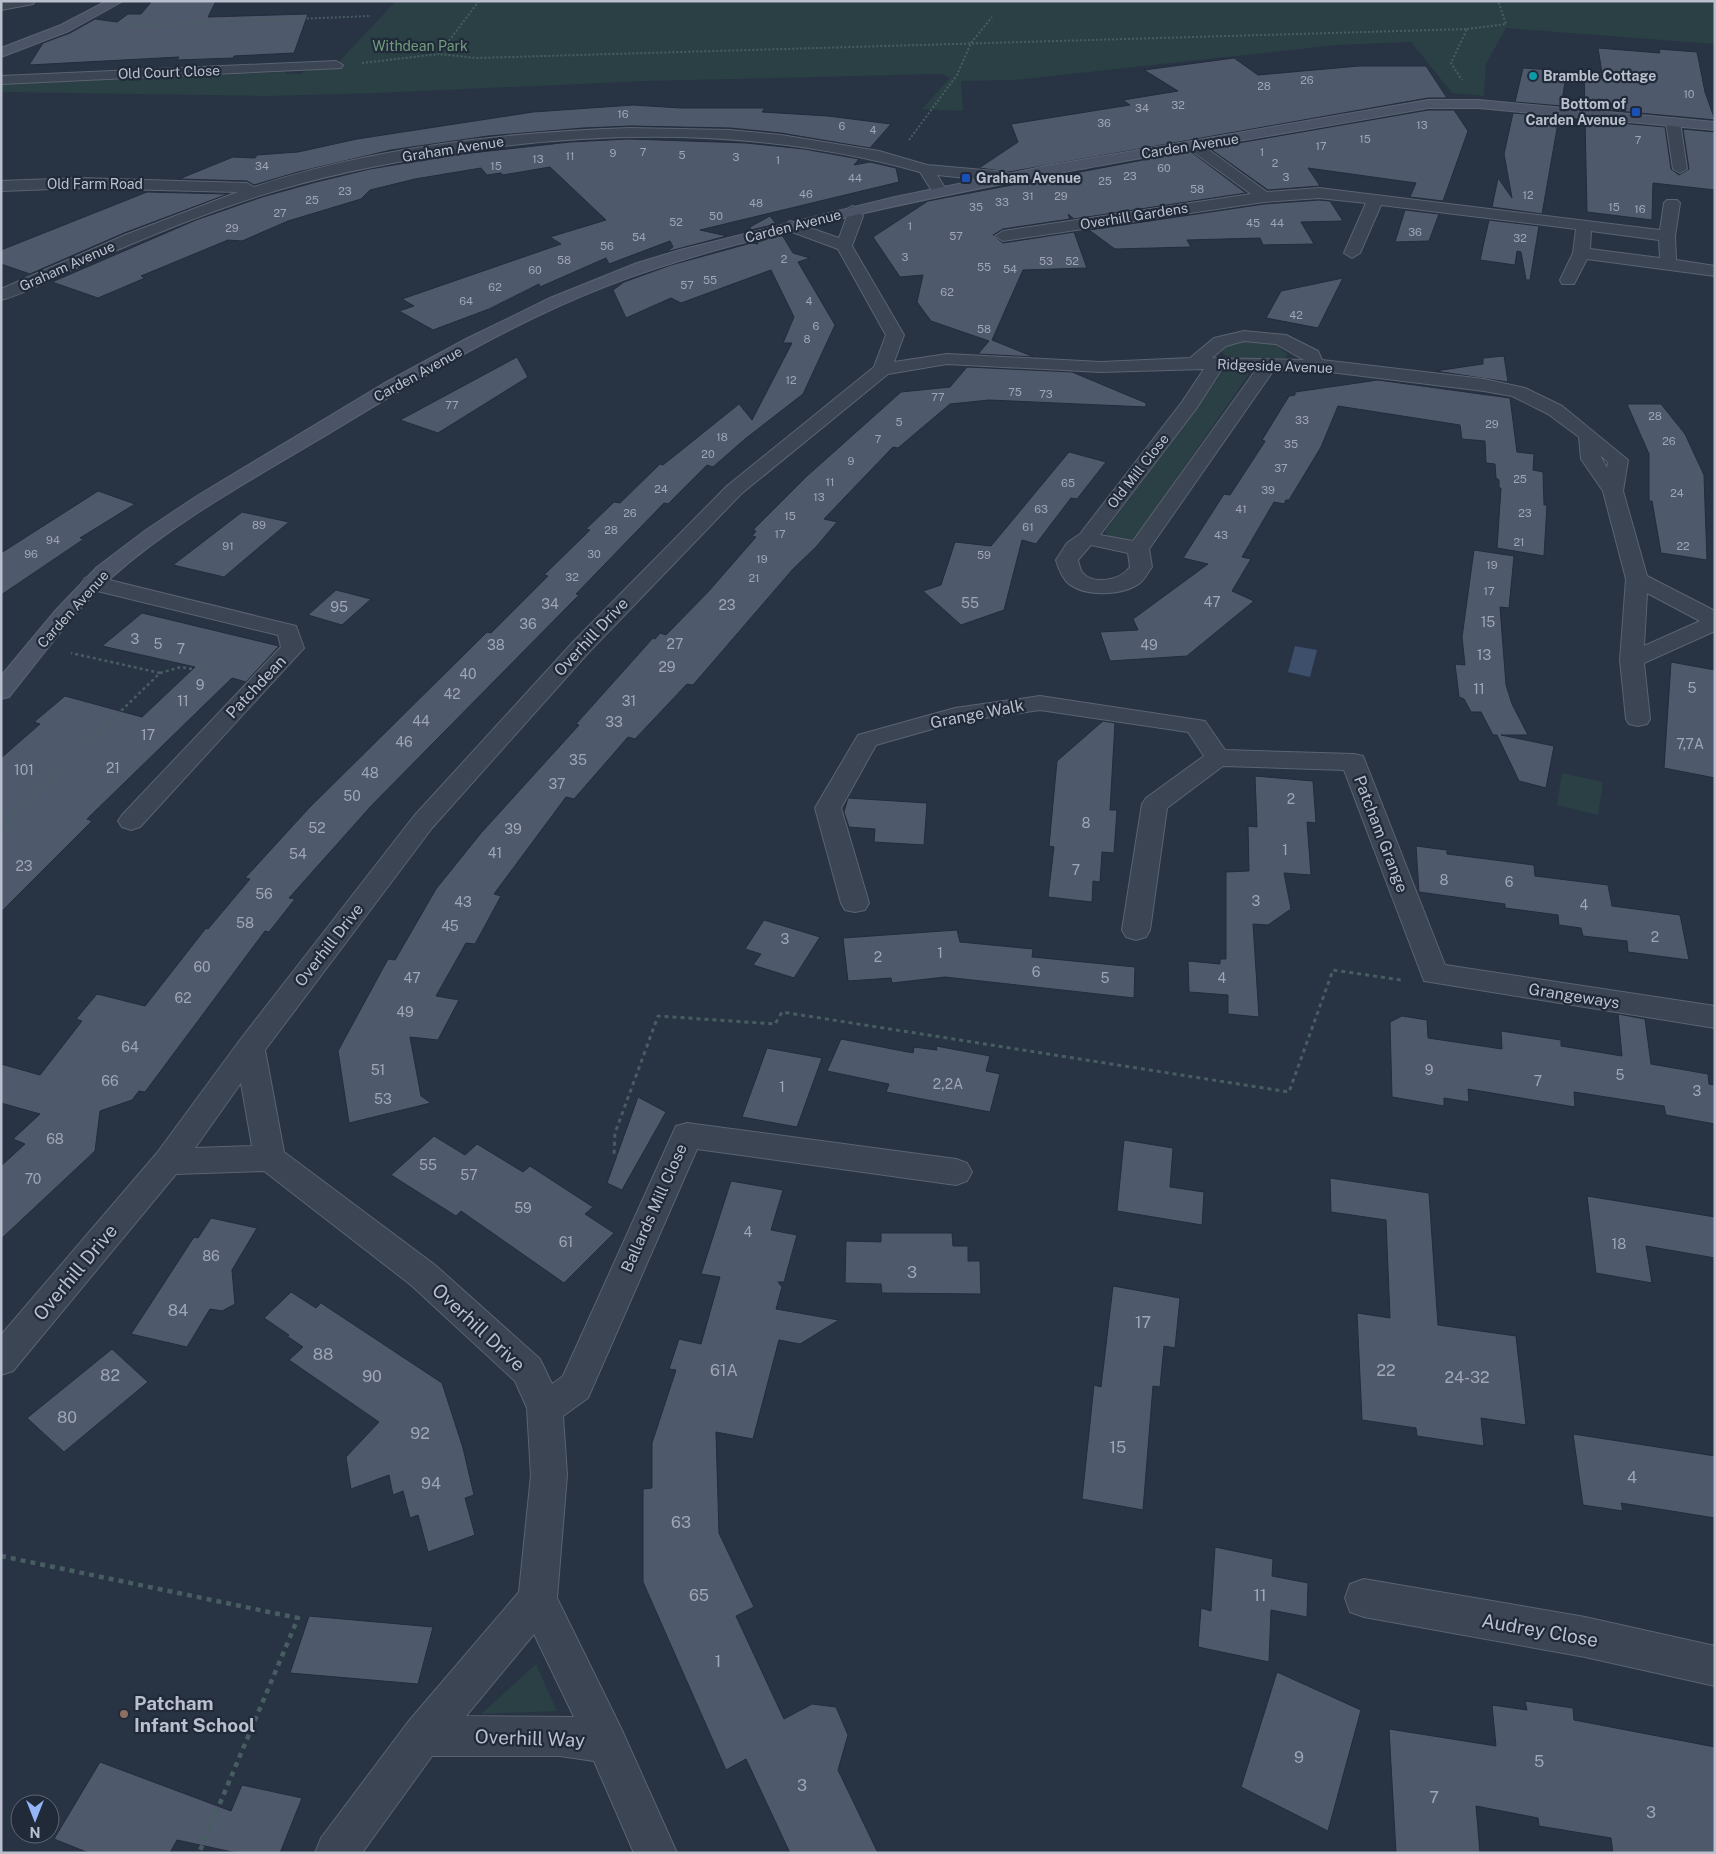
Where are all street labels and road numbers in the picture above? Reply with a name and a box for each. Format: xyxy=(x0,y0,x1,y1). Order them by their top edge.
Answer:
street label: Old Court Close xyxy=(118,62,220,82)
street label: Carden Avenue xyxy=(1140,130,1240,162)
street label: Graham Avenue xyxy=(401,133,505,165)
street label: Old Farm Road xyxy=(47,176,143,192)
street label: Overhill Gardens xyxy=(1079,200,1189,232)
street label: Carden Avenue xyxy=(743,206,843,246)
street label: Graham Avenue xyxy=(17,238,117,294)
street label: Carden Avenue xyxy=(371,343,465,405)
street label: Ridgeside Avenue xyxy=(1217,356,1333,376)
street label: Old Mill Close xyxy=(1104,431,1172,511)
street label: Carden Avenue xyxy=(34,567,112,651)
street label: Overhill Drive xyxy=(550,594,632,680)
street label: Patchdean xyxy=(222,652,290,722)
street label: Grange Walk xyxy=(929,696,1026,732)
street label: Patcham Grange xyxy=(1350,773,1412,895)
street label: Overhill Drive xyxy=(291,900,367,990)
street label: Grangeways xyxy=(1527,979,1621,1013)
street label: Ballards Mill Close xyxy=(617,1141,691,1275)
street label: Overhill Drive xyxy=(28,1219,122,1325)
street label: Overhill Drive xyxy=(428,1279,530,1375)
street label: Audrey Close xyxy=(1480,1609,1600,1651)
street label: Overhill Way xyxy=(474,1725,586,1751)

